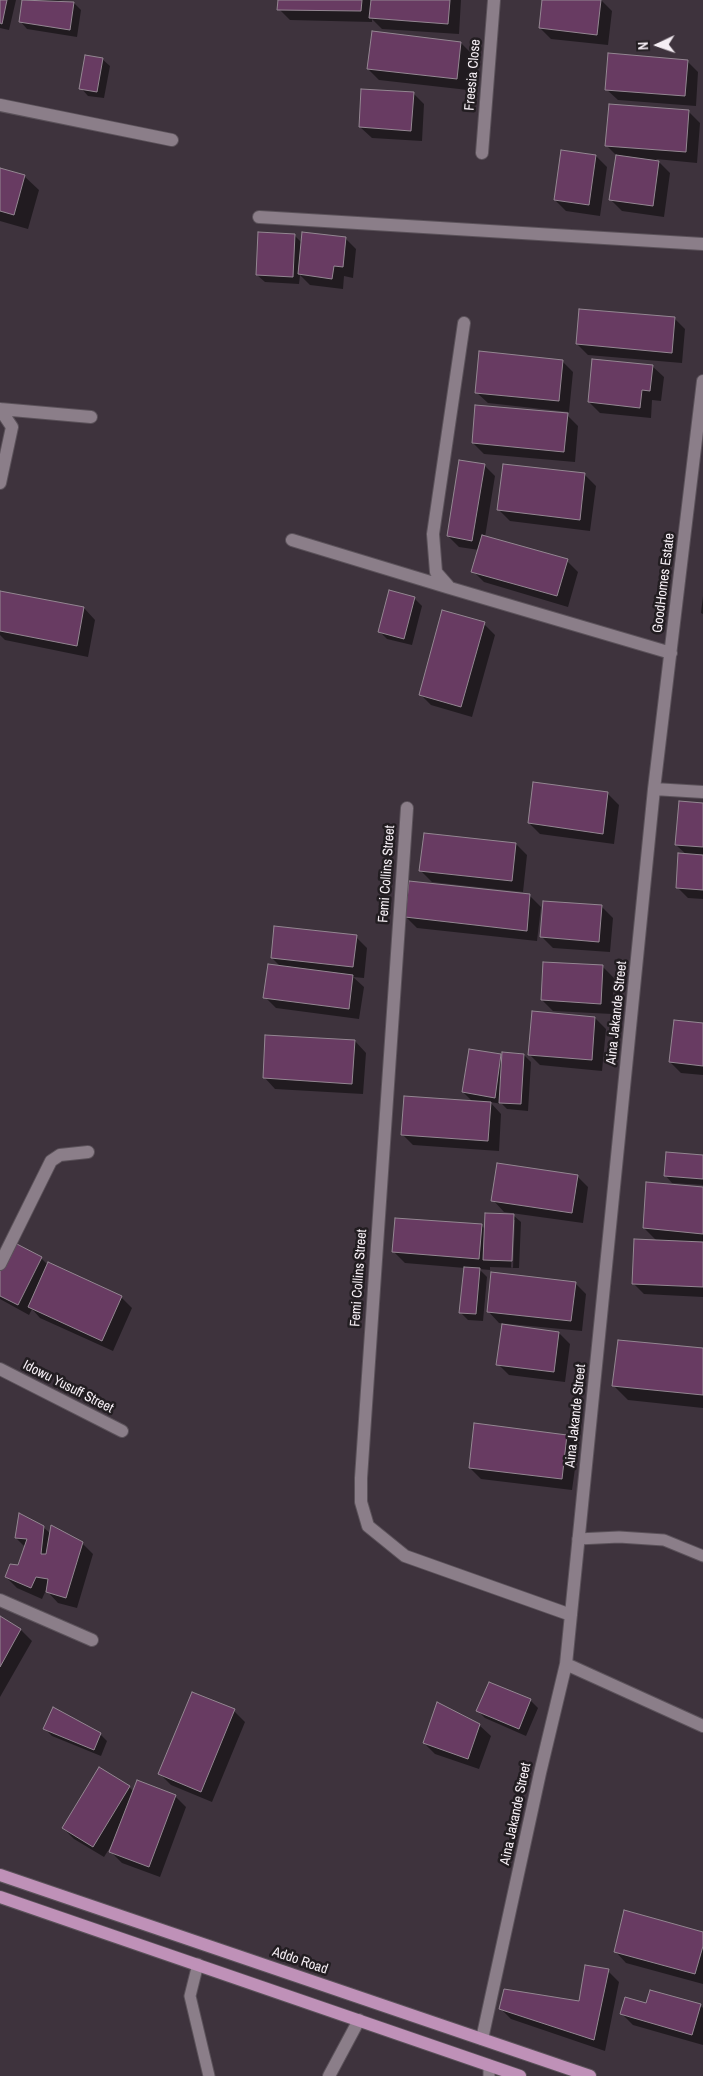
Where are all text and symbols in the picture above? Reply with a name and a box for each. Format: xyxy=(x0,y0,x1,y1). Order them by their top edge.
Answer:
north arrow xyxy=(633,20,683,70)
street label: Freesia Close xyxy=(462,39,484,111)
text: N xyxy=(634,41,652,50)
street label: GoodHomes Estate xyxy=(650,532,678,634)
street label: Femi Collins Street xyxy=(375,825,399,923)
street label: Aina Jakande Street xyxy=(603,960,631,1066)
street label: Femi Collins Street xyxy=(347,1229,371,1327)
street label: Idowu Yusuff Street xyxy=(20,1357,116,1417)
street label: Aina Jakande Street xyxy=(562,1363,590,1469)
street label: Aina Jakande Street xyxy=(497,1761,535,1867)
street label: Addo Road xyxy=(270,1944,330,1978)

